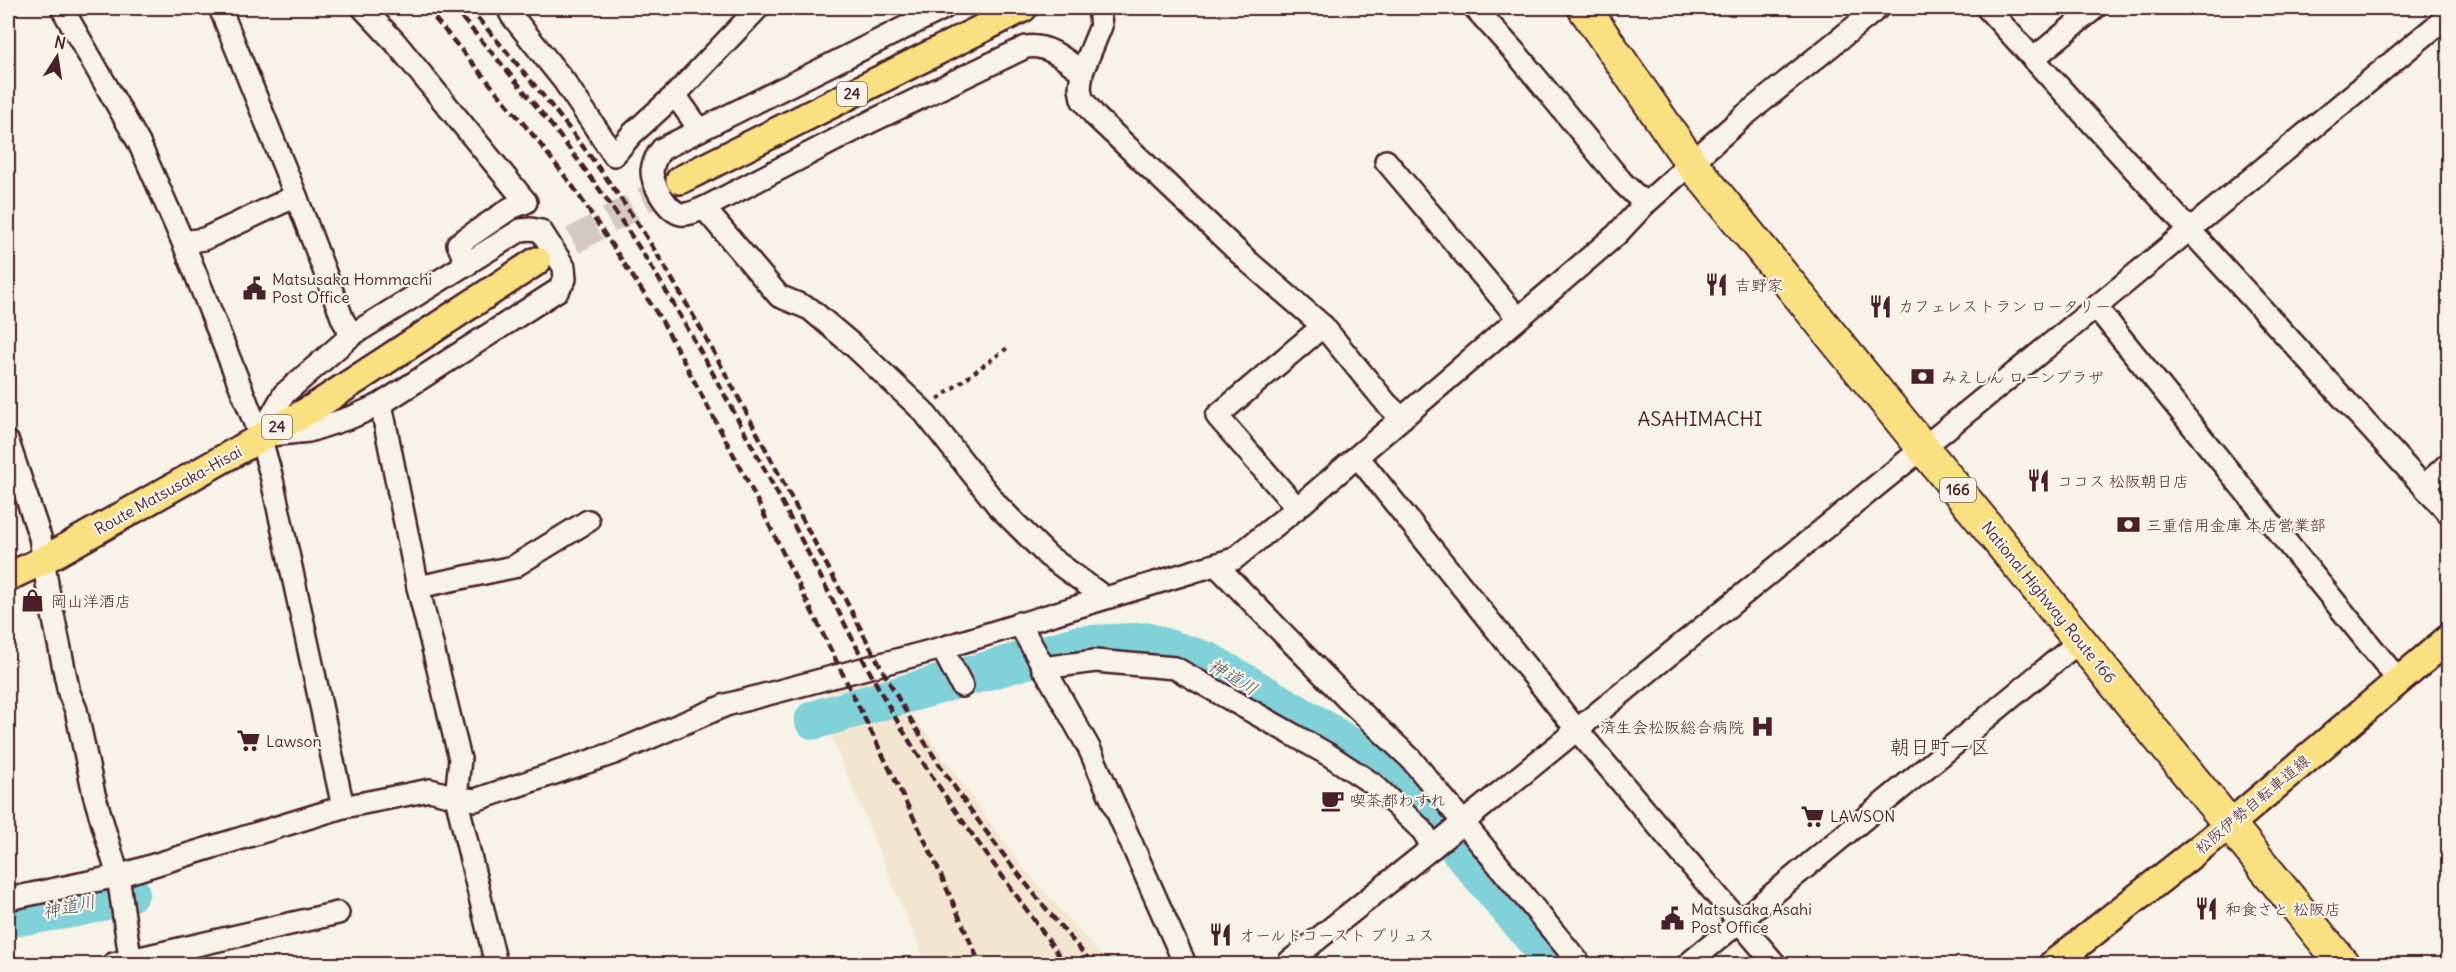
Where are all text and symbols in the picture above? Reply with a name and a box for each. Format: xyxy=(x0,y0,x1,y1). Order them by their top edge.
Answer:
north arrow xyxy=(27,27,87,87)
text: N xyxy=(53,31,68,53)
road number: 24 xyxy=(837,82,867,106)
place label: Matsusaka Hommachi Post Office xyxy=(272,269,432,307)
restaurant icon: 吉野家 xyxy=(1704,272,1730,298)
public building icon: Matsusaka Hommachi Post Office xyxy=(241,275,267,301)
place label: 吉野家 xyxy=(1735,275,1783,295)
restaurant icon: カフェレストラン ロータリー xyxy=(1867,293,1893,319)
place label: カフェレストラン ロータリー xyxy=(1898,296,2111,316)
bank icon: みえしん ローンプラザ xyxy=(1910,364,1936,390)
place label: みえしん ローンプラザ xyxy=(1941,367,2104,387)
district label: ASAHIMACHI xyxy=(1637,406,1763,431)
road number: 24 xyxy=(262,415,292,439)
street label: Route Matsusaka-Hisai xyxy=(91,441,245,539)
restaurant icon: ココス 松阪朝日店 xyxy=(2026,468,2052,494)
place label: ココス 松阪朝日店 xyxy=(2057,471,2189,491)
road number: 166 xyxy=(1940,478,1976,502)
bank icon: 三重信用金庫 本店営業部 xyxy=(2115,512,2141,538)
place label: 三重信用金庫 本店営業部 xyxy=(2146,515,2326,535)
street label: National Highway Route 166 xyxy=(1978,517,2120,687)
shop icon: 岡山洋酒店 xyxy=(20,588,46,614)
place label: 岡山洋酒店 xyxy=(51,591,131,611)
water label: 神道川 xyxy=(1204,653,1262,700)
hospital icon: 済生会松阪総合病院 xyxy=(1749,714,1775,740)
place label: 済生会松阪総合病院 xyxy=(1600,717,1744,737)
supermarket icon: Lawson xyxy=(235,728,261,754)
place label: Lawson xyxy=(266,731,322,751)
district label: 朝日町一区 xyxy=(1890,734,1990,759)
street label: 松阪伊勢自転車道線 xyxy=(2190,750,2314,858)
cafe icon: 喫茶都わすれ xyxy=(1319,787,1345,813)
place label: 喫茶都わすれ xyxy=(1350,790,1446,810)
supermarket icon: LAWSON xyxy=(1799,803,1825,829)
place label: LAWSON xyxy=(1830,806,1895,826)
water label: 神道川 xyxy=(40,890,98,923)
restaurant icon: 和食さと 松阪店 xyxy=(2194,896,2220,922)
place label: Matsusaka Asahi Post Office xyxy=(1691,899,1812,937)
place label: 和食さと 松阪店 xyxy=(2225,899,2341,919)
public building icon: Matsusaka Asahi Post Office xyxy=(1660,905,1686,931)
restaurant icon: オールドコースト プリュス xyxy=(1208,922,1234,948)
place label: オールドコースト プリュス xyxy=(1239,925,1434,945)

